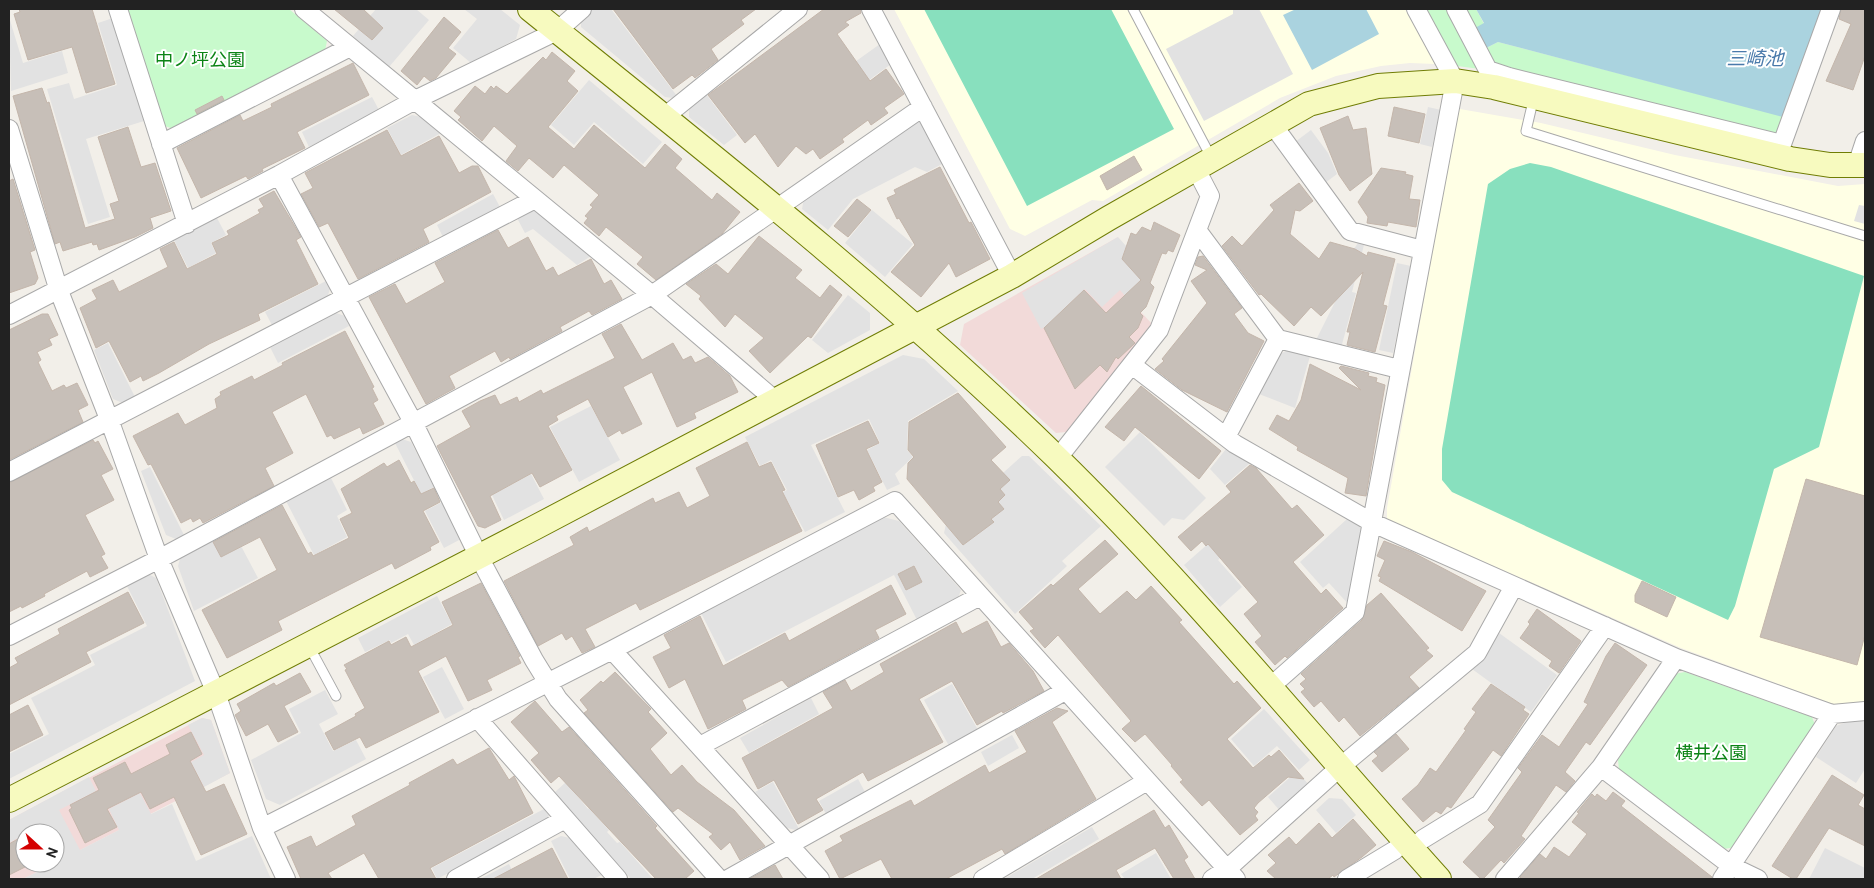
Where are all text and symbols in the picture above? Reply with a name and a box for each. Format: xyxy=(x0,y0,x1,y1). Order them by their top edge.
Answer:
water label: 三崎池 xyxy=(1726,47,1785,70)
park label: 中ノ坪公園 xyxy=(155,49,245,71)
park label: 横井公園 xyxy=(1675,742,1747,764)
north arrow xyxy=(15,823,65,873)
text: N xyxy=(42,845,62,861)

